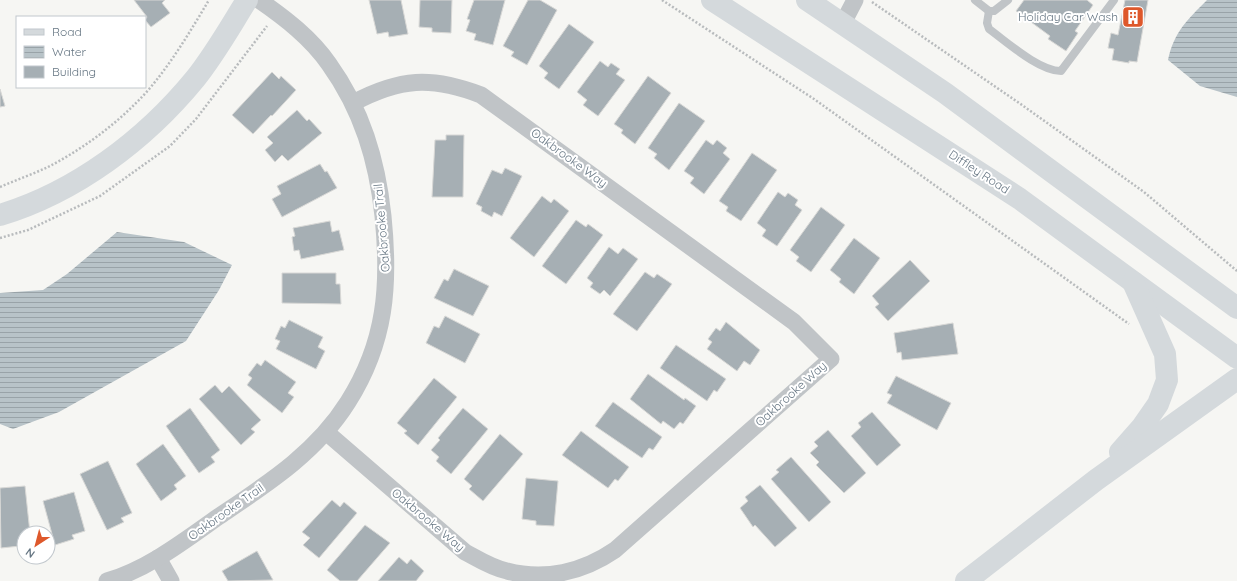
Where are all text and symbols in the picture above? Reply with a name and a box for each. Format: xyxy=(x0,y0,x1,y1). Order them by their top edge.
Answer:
building icon: Holiday Car Wash xyxy=(1120,4,1146,30)
place label: Holiday Car Wash xyxy=(1018,9,1118,24)
legend xyxy=(16,16,146,88)
text: Road xyxy=(52,24,82,39)
text: Water xyxy=(52,44,87,59)
text: Building xyxy=(52,64,96,79)
street label: Oakbrooke Way xyxy=(528,125,610,190)
street label: Diffley Road xyxy=(946,146,1012,197)
street label: Oakbrooke Trail xyxy=(370,183,393,273)
street label: Oakbrooke Way xyxy=(752,358,829,430)
street label: Oakbrooke Trail xyxy=(185,480,266,543)
street label: Oakbrooke Way xyxy=(389,485,468,555)
north arrow xyxy=(16,525,56,565)
text: N xyxy=(23,545,38,561)

